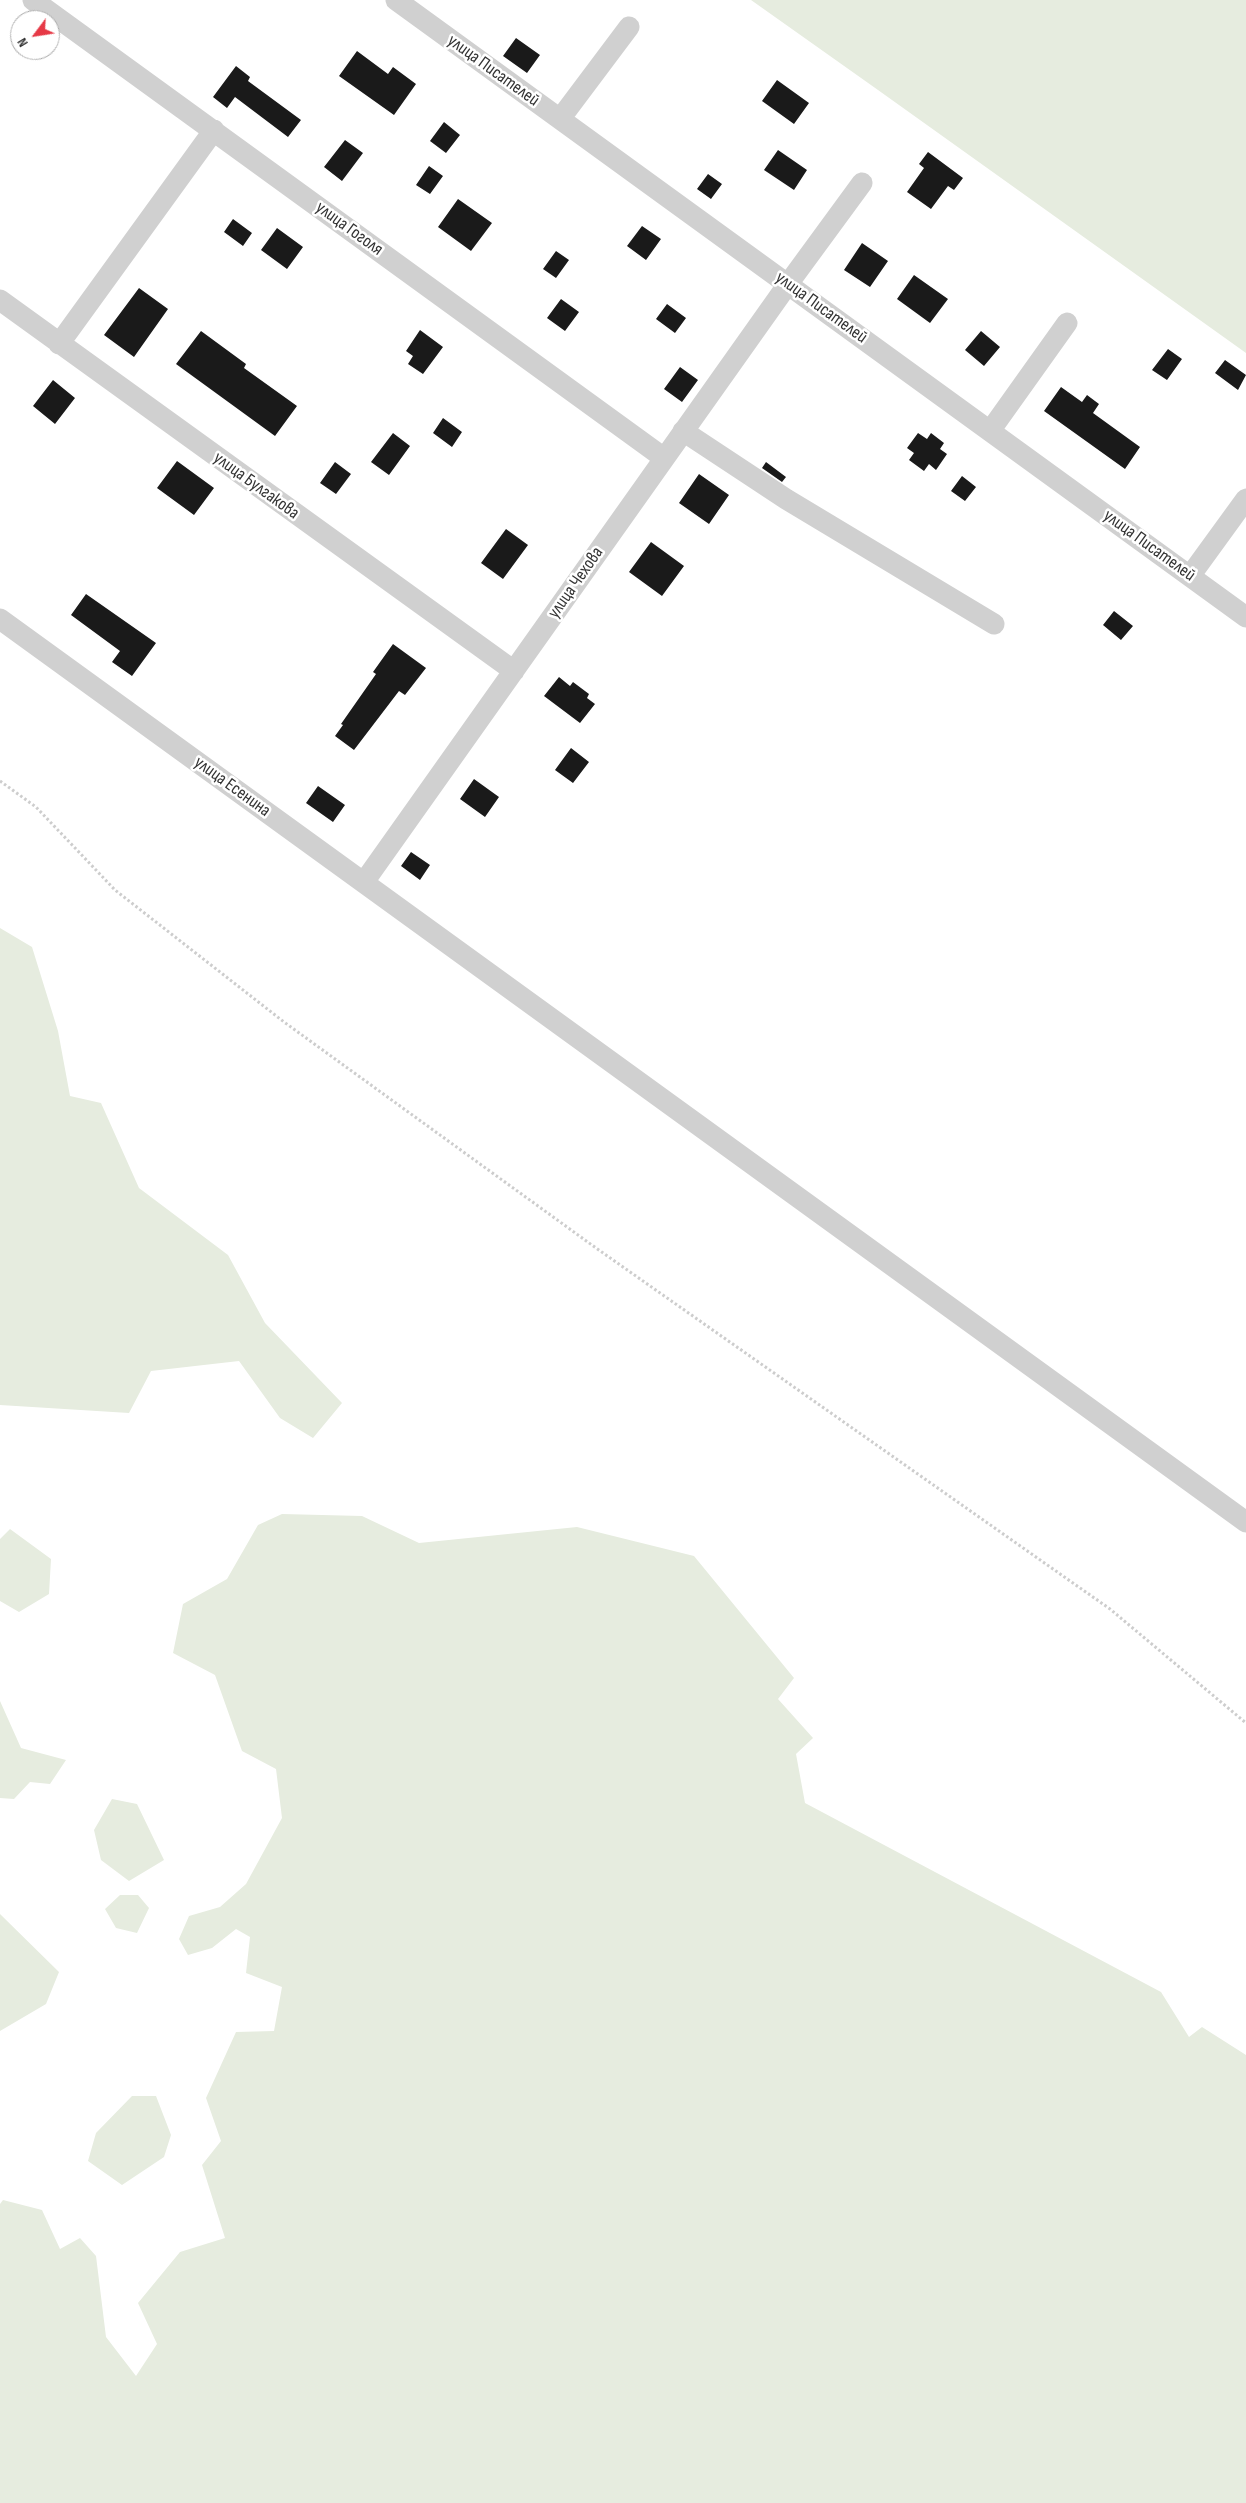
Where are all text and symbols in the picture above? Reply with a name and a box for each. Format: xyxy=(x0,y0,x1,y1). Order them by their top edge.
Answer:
north arrow xyxy=(10,10,60,60)
street label: улица Писателей xyxy=(443,30,543,112)
text: N xyxy=(13,35,32,50)
street label: улица Гоголя xyxy=(311,197,387,261)
street label: улица Писателей xyxy=(771,267,871,349)
street label: улица Булгакова xyxy=(209,448,303,524)
street label: улица Писателей xyxy=(1099,505,1199,587)
street label: улица Чехова xyxy=(544,543,608,623)
street label: улица Есенина xyxy=(190,752,274,822)

